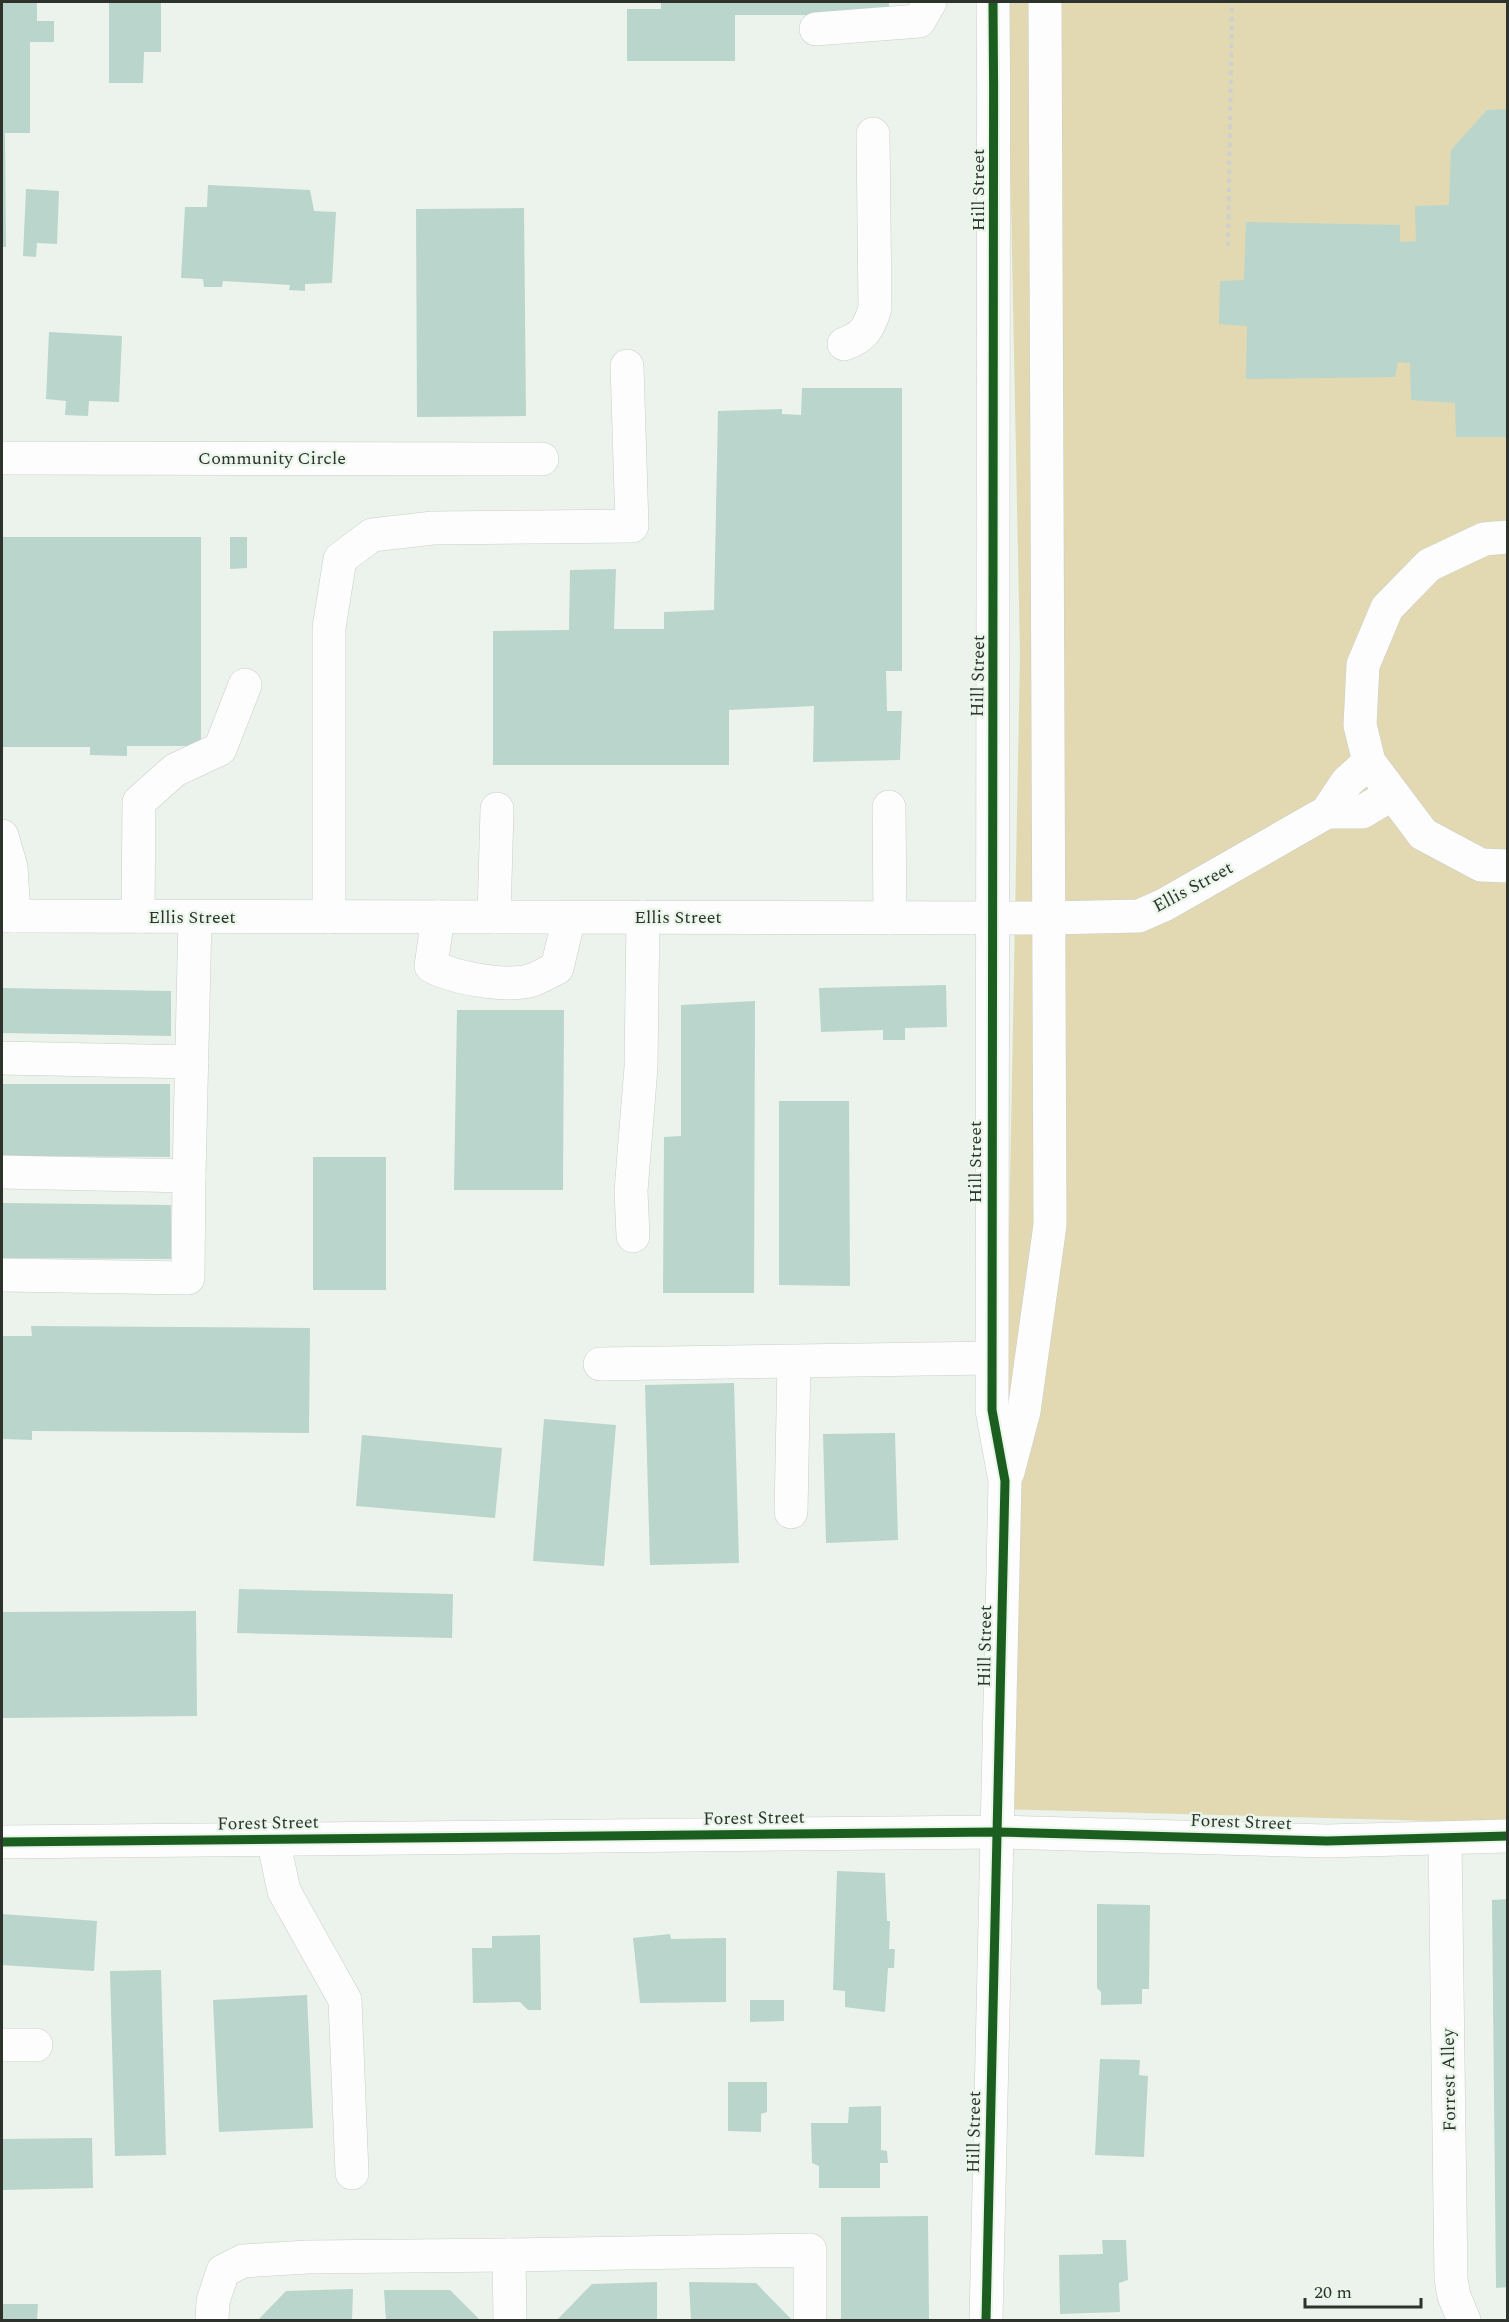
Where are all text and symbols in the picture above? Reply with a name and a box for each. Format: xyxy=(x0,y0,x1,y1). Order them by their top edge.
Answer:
street label: Hill Street xyxy=(965,149,992,231)
street label: Community Circle xyxy=(198,445,346,472)
street label: Hill Street xyxy=(964,635,992,717)
street label: Ellis Street xyxy=(1148,855,1238,919)
street label: Ellis Street xyxy=(148,904,236,931)
street label: Ellis Street xyxy=(634,904,722,931)
street label: Hill Street xyxy=(962,1121,989,1203)
street label: Hill Street xyxy=(971,1605,999,1687)
street label: Forest Street xyxy=(703,1804,805,1832)
street label: Forest Street xyxy=(1190,1807,1292,1837)
street label: Forest Street xyxy=(217,1809,319,1837)
street label: Forrest Alley xyxy=(1435,2027,1463,2132)
street label: Hill Street xyxy=(960,2091,988,2173)
scale bar xyxy=(1305,2271,1420,2309)
text: 20 m xyxy=(1314,2279,1352,2306)

